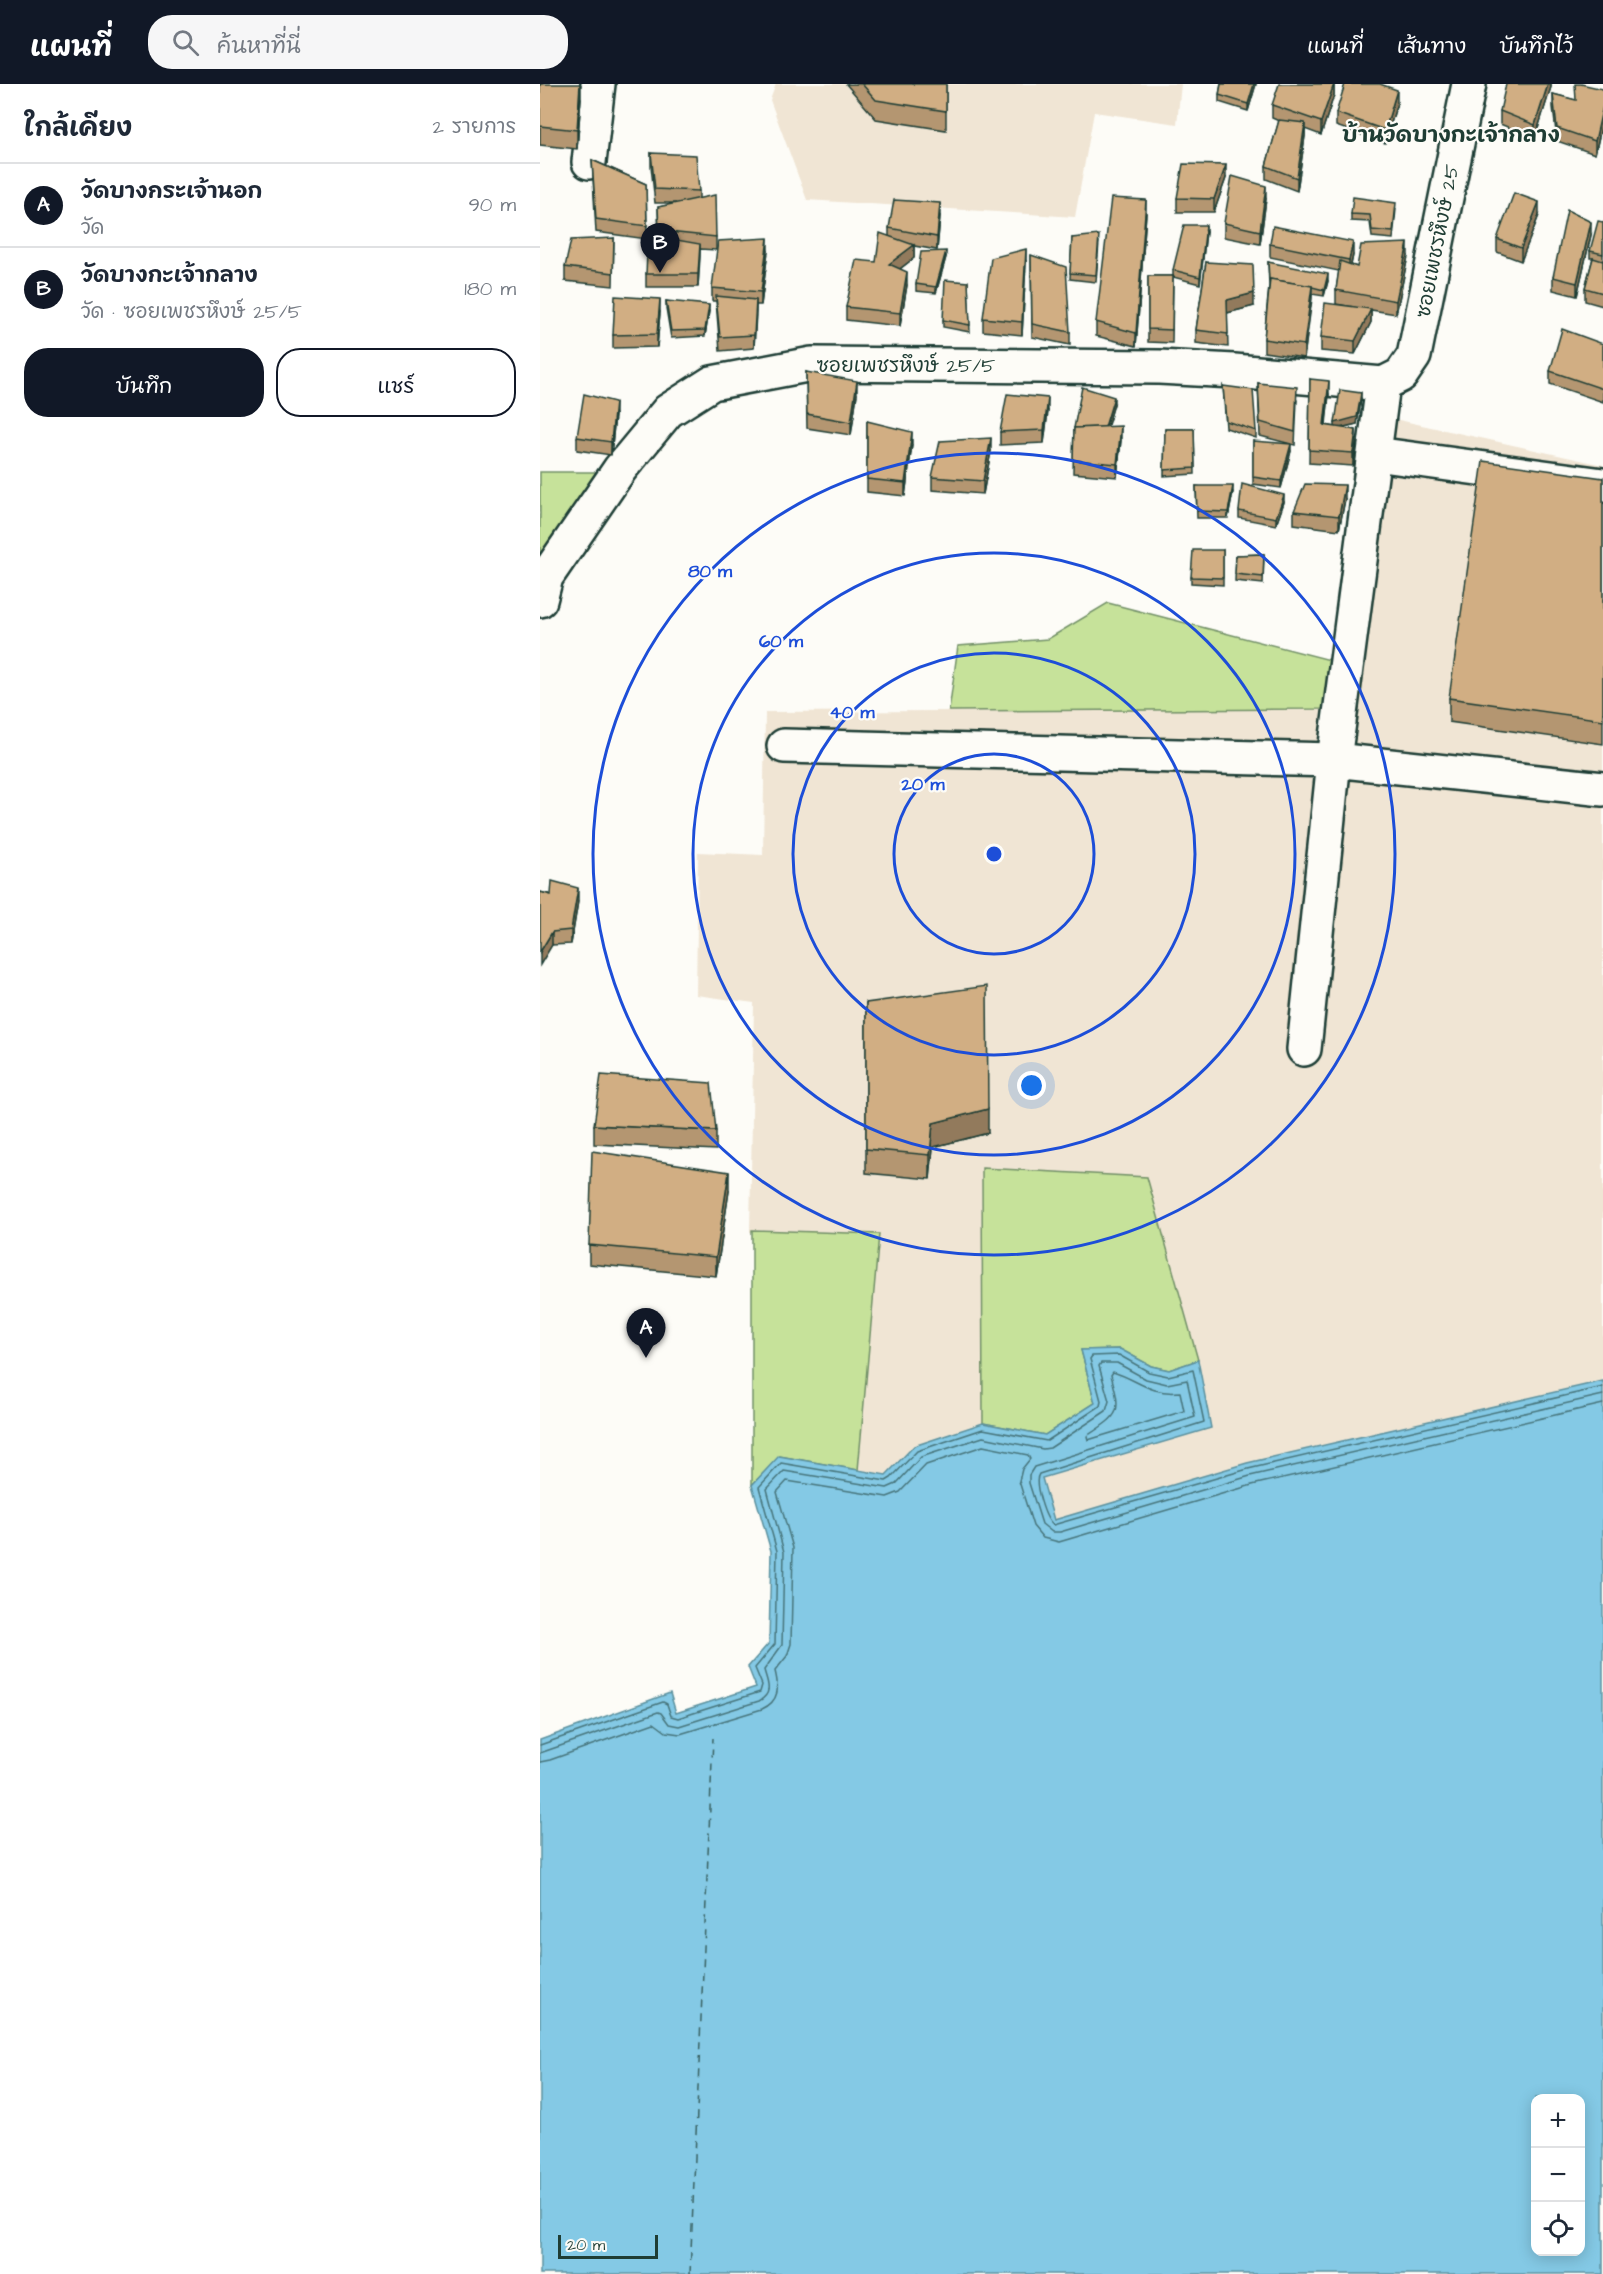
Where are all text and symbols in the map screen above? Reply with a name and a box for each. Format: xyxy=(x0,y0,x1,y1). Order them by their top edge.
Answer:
search box xyxy=(148,15,568,69)
icon: search xyxy=(169,26,202,59)
text: แผนที่ xyxy=(30,28,112,67)
text: ค้นหาที่นี่ xyxy=(217,31,301,62)
text: แผนที่ xyxy=(1307,32,1364,61)
text: เส้นทาง xyxy=(1397,32,1466,61)
text: บันทึกไว้ xyxy=(1499,32,1573,61)
text: ใกล้เคียง xyxy=(24,110,132,146)
text: 2 รายการ xyxy=(432,113,516,141)
district label: บ้านวัดบางกะเจ้ากลาง xyxy=(1342,120,1560,151)
street label: ซอยเพชรหึงษ์ 25 xyxy=(1409,162,1467,320)
text: วัดบางกระเจ้านอก xyxy=(81,176,262,207)
text: A xyxy=(37,191,50,219)
text: 90 m xyxy=(468,191,516,219)
text: วัด xyxy=(81,214,104,242)
pin: B xyxy=(640,224,680,273)
text: วัดบางกะเจ้ากลาง xyxy=(81,260,258,291)
text: B xyxy=(36,275,51,303)
text: 180 m xyxy=(464,275,516,303)
text: วัด · ซอยเพชรหึงษ์ 25/5 xyxy=(81,298,302,326)
button: บันทึก xyxy=(24,348,264,417)
button: แชร์ xyxy=(276,348,516,417)
street label: ซอยเพชรหึงษ์ 25/5 xyxy=(817,352,995,380)
text: 80 m xyxy=(688,559,733,584)
text: 60 m xyxy=(759,629,804,654)
text: 40 m xyxy=(830,700,875,725)
text: 20 m xyxy=(901,772,945,797)
centre of rings xyxy=(984,844,1004,864)
your location xyxy=(1017,1071,1046,1100)
pin: A xyxy=(626,1308,666,1358)
map controls xyxy=(1531,2094,1585,2256)
button: + xyxy=(1531,2094,1585,2148)
button: − xyxy=(1531,2148,1585,2202)
button: locate xyxy=(1531,2202,1585,2256)
scale bar xyxy=(558,2232,658,2260)
text: 20 m xyxy=(567,2234,605,2256)

